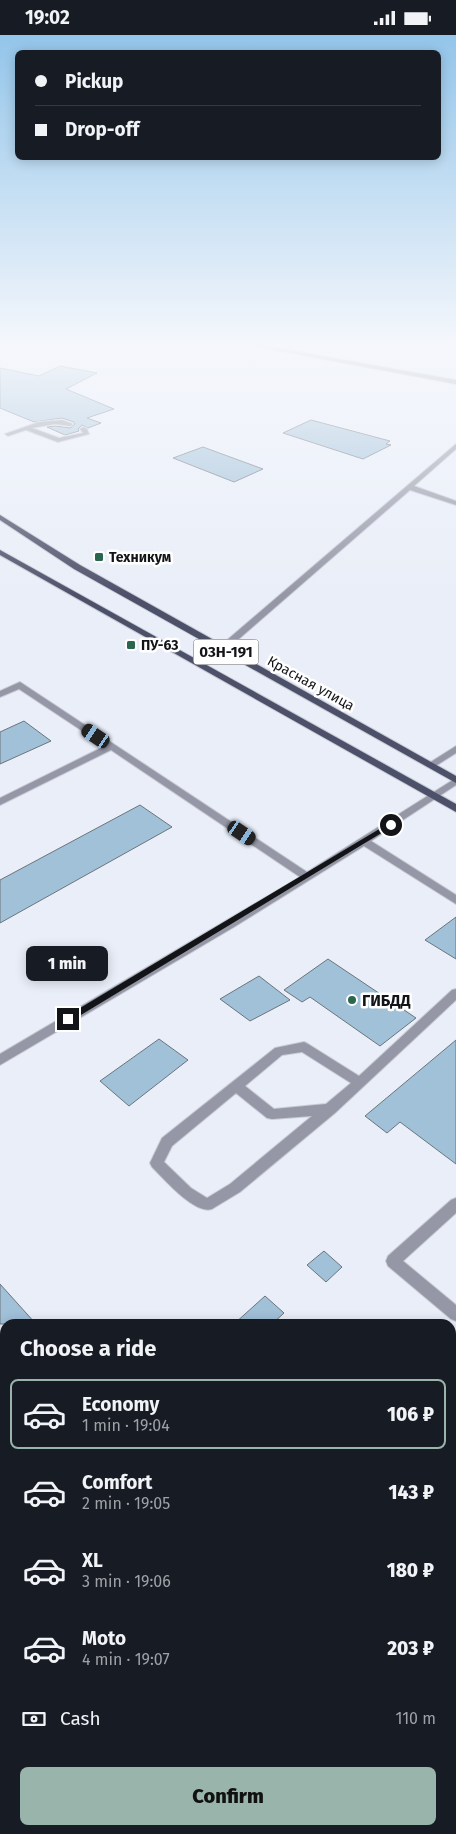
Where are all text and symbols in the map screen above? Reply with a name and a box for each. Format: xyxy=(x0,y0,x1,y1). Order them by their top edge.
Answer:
text: 19:02 xyxy=(25,6,70,29)
text: Pickup xyxy=(65,70,123,93)
text: Drop-off xyxy=(65,118,139,141)
place label: Техникум xyxy=(109,549,171,566)
marker: Техникум xyxy=(93,551,105,563)
place label: ПУ-63 xyxy=(141,637,179,654)
marker: ПУ-63 xyxy=(125,639,137,651)
road number: 03Н-191 xyxy=(194,639,258,665)
street label: Красная улица xyxy=(264,652,357,714)
car xyxy=(79,721,112,751)
route start xyxy=(380,814,402,836)
car xyxy=(225,818,258,848)
callout: 1 min xyxy=(27,947,109,981)
text: 1 min xyxy=(48,954,86,973)
place label: ГИБДД xyxy=(362,991,410,1010)
marker: ГИБДД xyxy=(346,994,358,1006)
route end xyxy=(57,1008,79,1030)
text: Choose a ride xyxy=(20,1335,156,1362)
icon: car xyxy=(22,1392,67,1437)
text: Economy xyxy=(82,1393,159,1416)
text: 106 ₽ xyxy=(387,1403,434,1426)
text: 1 min · 19:04 xyxy=(82,1416,170,1435)
icon: car xyxy=(22,1470,67,1515)
text: Comfort xyxy=(82,1471,152,1494)
text: 143 ₽ xyxy=(389,1481,434,1504)
text: 2 min · 19:05 xyxy=(82,1494,170,1513)
icon: car xyxy=(22,1548,67,1593)
text: XL xyxy=(82,1549,103,1572)
text: 180 ₽ xyxy=(387,1559,434,1582)
text: 3 min · 19:06 xyxy=(82,1572,171,1591)
icon: car xyxy=(22,1626,67,1671)
text: Moto xyxy=(82,1627,126,1650)
text: 203 ₽ xyxy=(387,1637,434,1660)
text: 4 min · 19:07 xyxy=(82,1650,170,1669)
icon: cash xyxy=(20,1705,48,1733)
text: Cash xyxy=(60,1707,101,1730)
text: 110 m xyxy=(395,1709,436,1728)
button: Confirm xyxy=(20,1767,436,1825)

